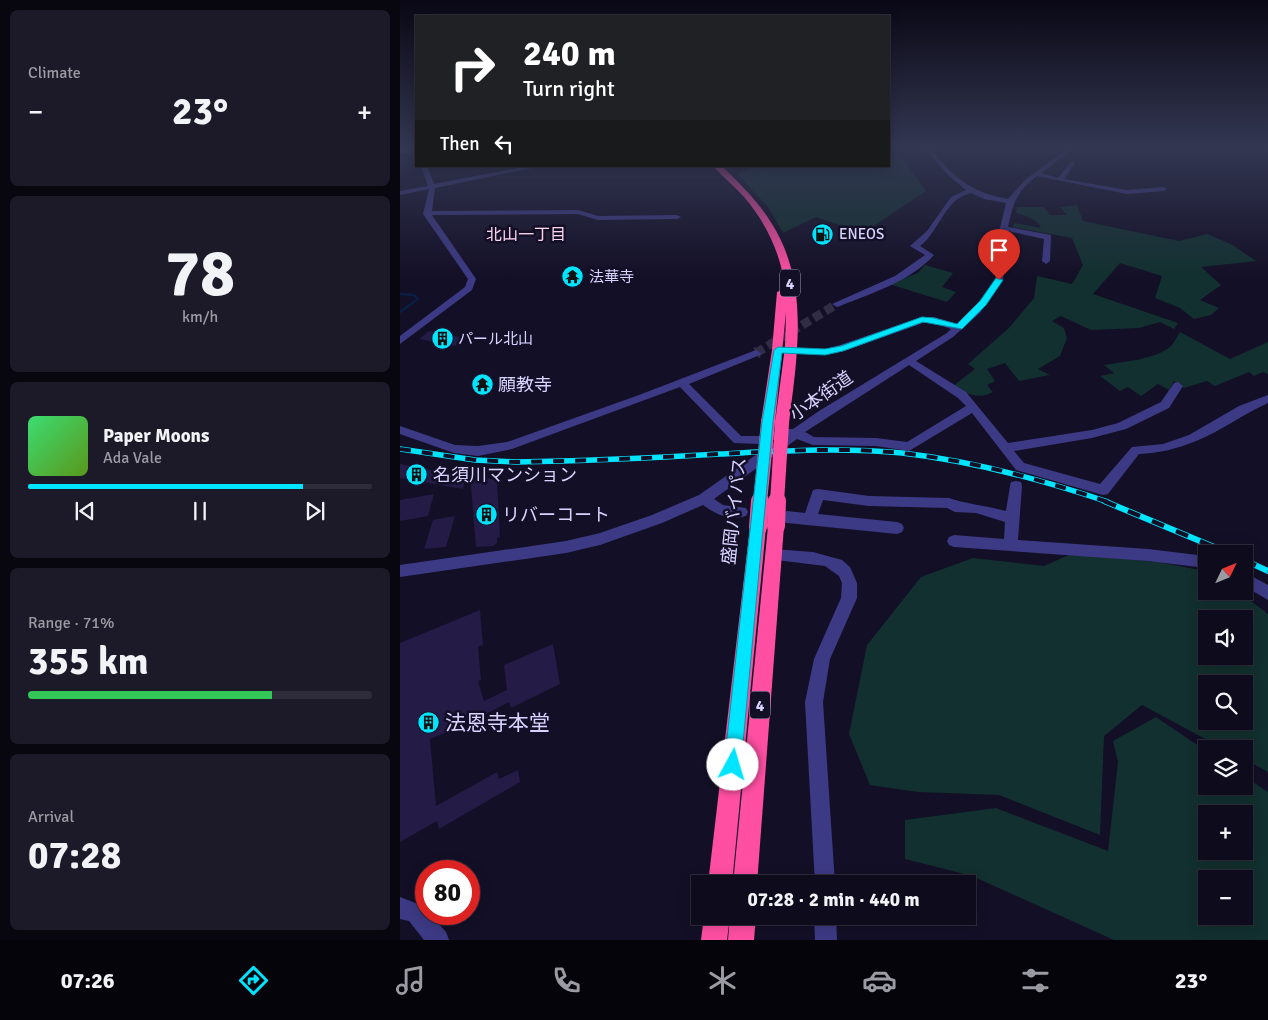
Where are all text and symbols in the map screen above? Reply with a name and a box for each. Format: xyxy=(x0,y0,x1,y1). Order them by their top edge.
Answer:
text: 240 m xyxy=(523,32,616,75)
icon: right xyxy=(440,35,505,100)
text: Climate xyxy=(28,63,81,83)
text: Turn right xyxy=(523,75,615,102)
text: 23° xyxy=(172,88,228,135)
text: − xyxy=(28,95,43,129)
text: + xyxy=(357,95,372,129)
icon: left xyxy=(490,130,518,158)
text: Then xyxy=(440,132,480,156)
fuel station icon: ENEOS xyxy=(811,222,835,246)
district label: 北山一丁目 xyxy=(486,225,566,245)
place label: ENEOS xyxy=(839,225,884,243)
pin xyxy=(978,229,1020,280)
text: 78 xyxy=(165,234,235,314)
icon: arrive xyxy=(985,236,1013,264)
temple icon: 法華寺 xyxy=(561,265,585,289)
place label: 法華寺 xyxy=(589,268,634,286)
road number: 4 xyxy=(780,270,800,296)
text: km/h xyxy=(182,307,218,327)
building icon: パール北山 xyxy=(430,327,454,351)
place label: パール北山 xyxy=(458,330,533,348)
street label: 小本街道 xyxy=(785,366,857,426)
temple icon: 願教寺 xyxy=(470,373,494,397)
place label: 願教寺 xyxy=(498,374,552,396)
text: Paper Moons xyxy=(103,424,209,448)
text: Ada Vale xyxy=(103,448,162,468)
street label: 盛岡バイパス xyxy=(717,456,751,566)
building icon: 名須川マンション xyxy=(405,463,429,487)
place label: 名須川マンション xyxy=(433,464,577,486)
icon: previous xyxy=(71,497,99,525)
icon: pause xyxy=(186,497,214,525)
icon: next xyxy=(301,497,329,525)
building icon: リバーコート xyxy=(474,503,498,527)
place label: リバーコート xyxy=(502,504,610,526)
north arrow xyxy=(1198,545,1252,600)
map controls xyxy=(1198,545,1253,925)
button: sound xyxy=(1198,610,1253,665)
text: Range · 71% xyxy=(28,613,114,633)
text: 355 km xyxy=(28,638,149,685)
button: search xyxy=(1198,675,1253,730)
road number: 4 xyxy=(750,692,770,718)
place label: 法恩寺本堂 xyxy=(445,710,550,736)
building icon: 法恩寺本堂 xyxy=(417,711,441,735)
position arrow xyxy=(706,738,758,790)
button: layers xyxy=(1198,740,1253,795)
button: + xyxy=(1198,805,1253,860)
text: Arrival xyxy=(28,807,74,827)
text: 07:28 xyxy=(28,832,121,879)
speed limit sign: 80 xyxy=(415,860,480,925)
button: − xyxy=(1198,870,1253,925)
text: 07:28 · 2 min · 440 m xyxy=(747,888,920,912)
icon: directions xyxy=(236,963,271,998)
icon: music xyxy=(393,963,428,998)
icon: phone xyxy=(549,963,584,998)
icon: climate xyxy=(705,963,740,998)
icon: car xyxy=(862,963,897,998)
icon: filters xyxy=(1018,963,1053,998)
text: 07:26 xyxy=(61,967,115,994)
text: 23° xyxy=(1175,967,1207,994)

